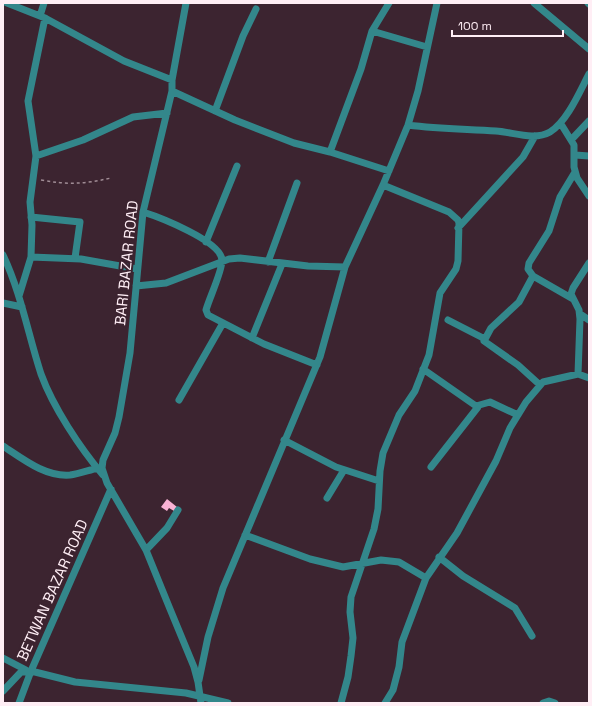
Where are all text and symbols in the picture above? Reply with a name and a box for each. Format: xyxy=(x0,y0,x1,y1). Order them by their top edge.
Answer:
scale bar xyxy=(452,12,563,38)
text: 100 m xyxy=(458,18,492,34)
street label: BARI BAZAR ROAD xyxy=(110,199,142,327)
street label: BETWAN BAZAR ROAD xyxy=(12,516,92,664)

